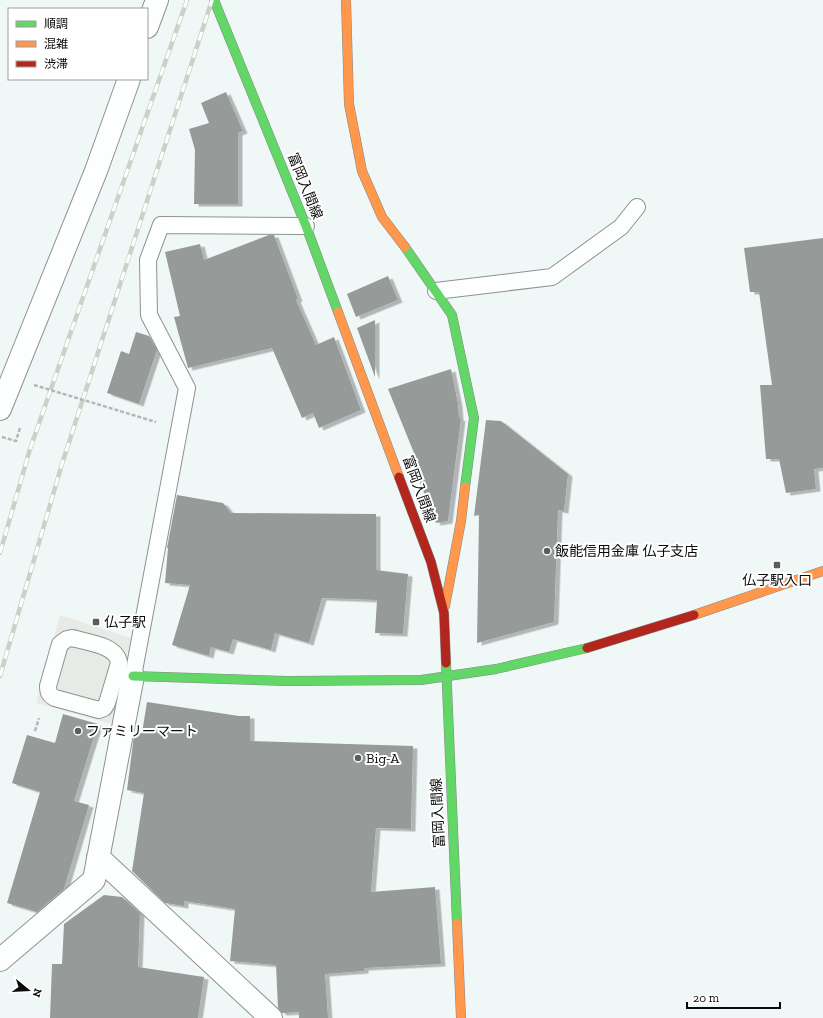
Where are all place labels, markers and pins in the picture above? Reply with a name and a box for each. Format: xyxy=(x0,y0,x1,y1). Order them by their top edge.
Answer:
place label: 飯能信用金庫 仏子支店 xyxy=(555,543,698,560)
marker: 飯能信用金庫 仏子支店 xyxy=(542,546,552,556)
marker: 仏子駅入口 xyxy=(772,560,782,570)
place label: 仏子駅入口 xyxy=(742,572,812,589)
place label: 仏子駅 xyxy=(104,614,146,631)
marker: 仏子駅 xyxy=(91,617,101,627)
place label: ファミリーマート xyxy=(86,723,198,740)
marker: ファミリーマート xyxy=(73,726,83,736)
place label: Big-A xyxy=(366,750,400,767)
marker: Big-A xyxy=(353,753,363,763)

